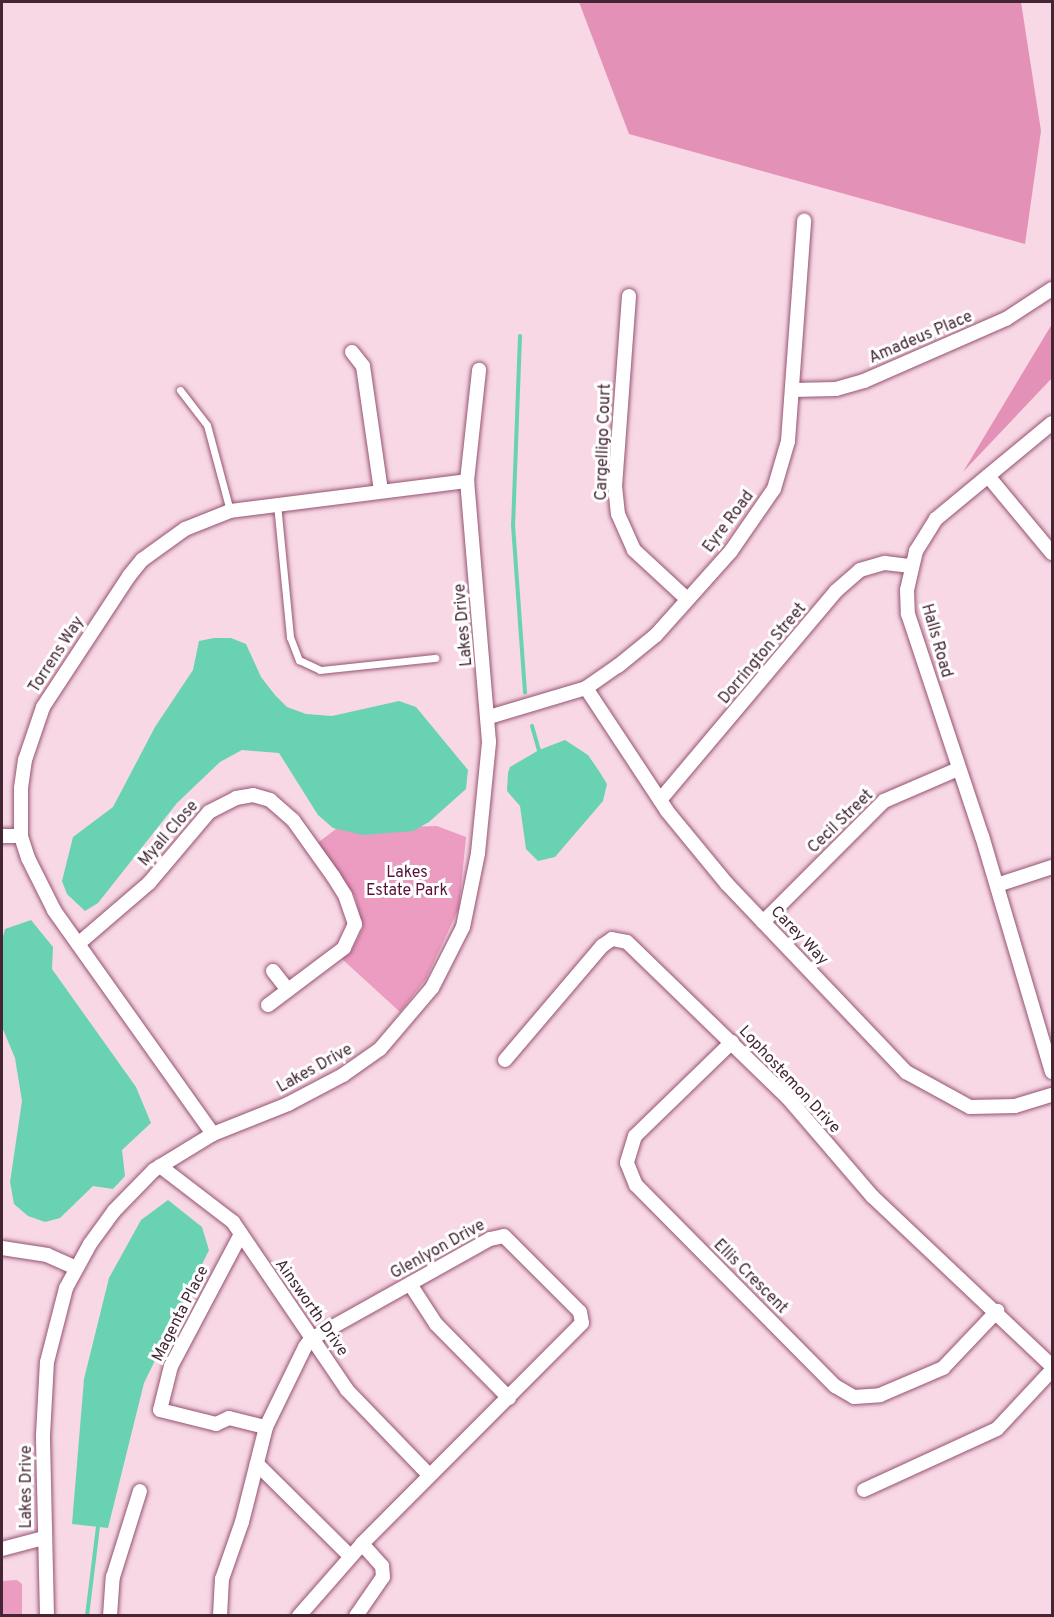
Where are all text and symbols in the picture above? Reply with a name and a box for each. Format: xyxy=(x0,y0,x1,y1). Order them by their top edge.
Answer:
street label: Amadeus Place xyxy=(866,308,976,368)
street label: Cargelligo Court xyxy=(592,383,616,501)
street label: Eyre Road xyxy=(699,487,759,557)
street label: Lakes Drive xyxy=(451,583,477,667)
street label: Dorrington Street xyxy=(715,600,811,708)
street label: Halls Road xyxy=(916,602,956,680)
street label: Torrens Way xyxy=(25,613,89,697)
street label: Cecil Street xyxy=(804,786,878,858)
street label: Myall Close xyxy=(135,797,203,871)
park label: Lakes Estate Park xyxy=(366,863,448,901)
street label: Carey Way xyxy=(766,902,832,970)
street label: Lophostemon Drive xyxy=(734,1022,844,1138)
street label: Lakes Drive xyxy=(274,1040,356,1098)
street label: Glenlyon Drive xyxy=(387,1216,489,1284)
street label: Ellis Crescent xyxy=(709,1236,791,1318)
street label: Ainsworth Drive xyxy=(270,1256,352,1360)
street label: Magenta Place xyxy=(149,1263,213,1365)
street label: Lakes Drive xyxy=(17,1446,37,1528)

